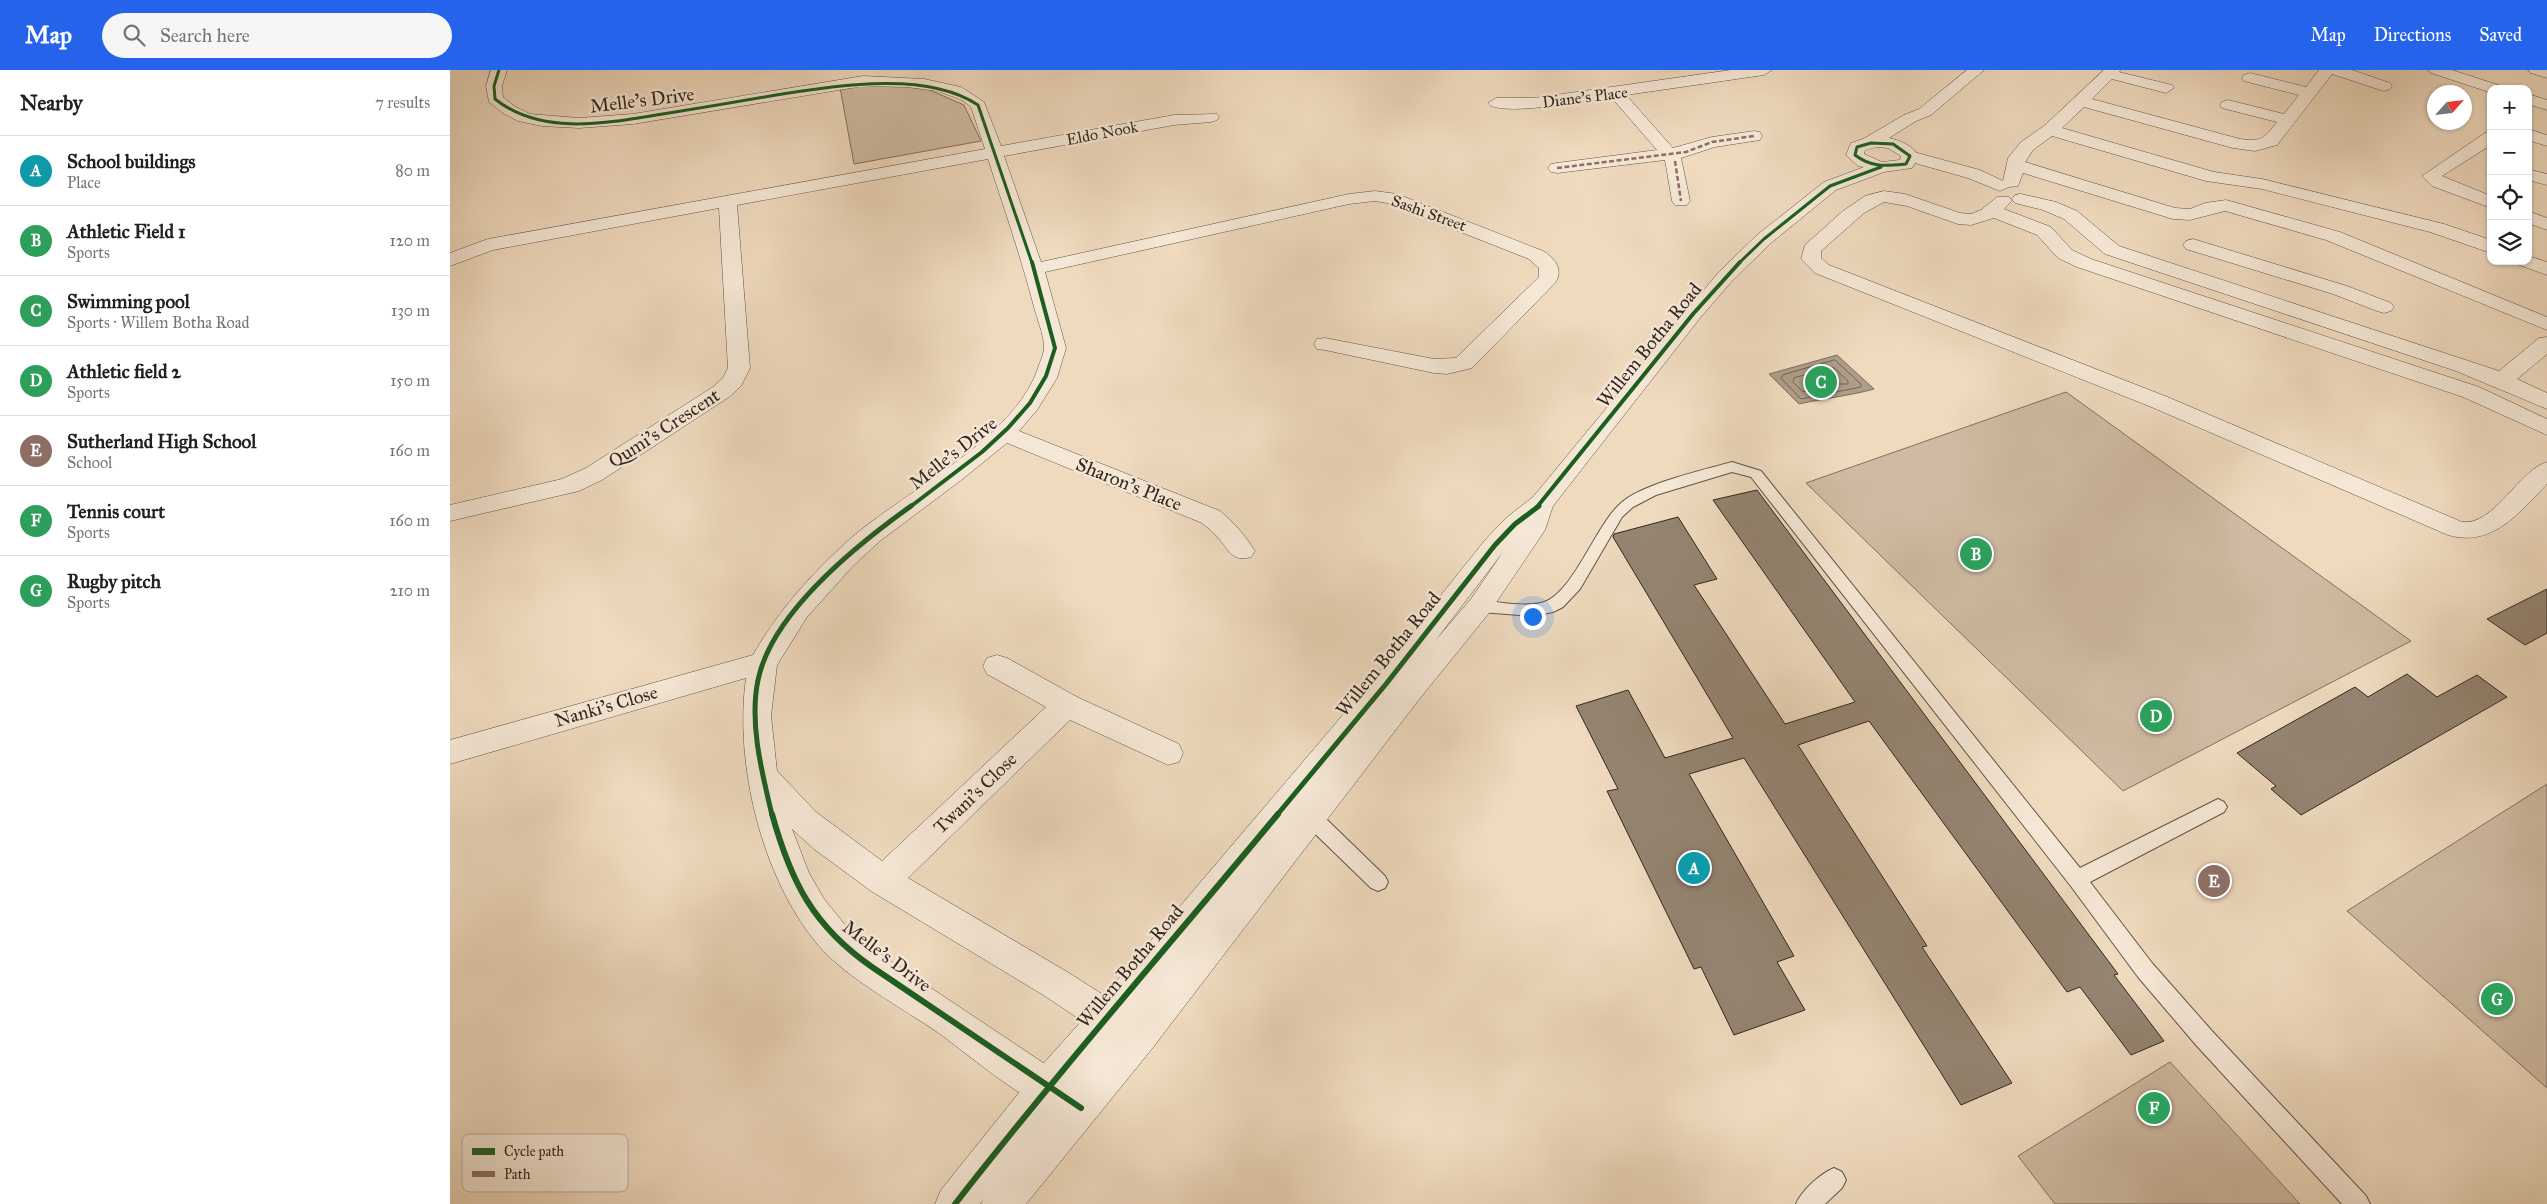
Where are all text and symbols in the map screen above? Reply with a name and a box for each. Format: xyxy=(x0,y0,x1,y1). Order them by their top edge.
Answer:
search box xyxy=(102,13,452,58)
text: Map xyxy=(25,20,72,50)
icon: search xyxy=(120,21,148,49)
text: Search here xyxy=(160,24,250,47)
text: Map xyxy=(2310,24,2346,46)
text: Directions xyxy=(2374,24,2451,46)
text: Saved xyxy=(2479,24,2522,46)
street label: Melle's Drive xyxy=(588,82,696,118)
street label: Diane's Place xyxy=(1541,82,1629,112)
north arrow xyxy=(2427,85,2472,130)
map controls xyxy=(2487,85,2532,265)
button: + xyxy=(2487,85,2532,130)
text: Nearby xyxy=(20,90,83,116)
text: 7 results xyxy=(375,93,430,112)
street label: Eldo Nook xyxy=(1065,117,1140,149)
button: − xyxy=(2487,130,2532,175)
text: School buildings xyxy=(67,150,195,173)
text: A xyxy=(31,161,41,180)
text: 80 m xyxy=(395,161,430,180)
text: Place xyxy=(67,173,101,192)
button: locate xyxy=(2487,175,2532,220)
street label: Sashi Street xyxy=(1389,191,1469,235)
text: Athletic Field 1 xyxy=(67,220,186,243)
button: layers xyxy=(2487,220,2532,265)
text: B xyxy=(31,231,41,250)
text: 120 m xyxy=(390,231,430,250)
text: Sports xyxy=(67,243,110,262)
street label: Willem Botha Road xyxy=(1592,278,1707,412)
text: Swimming pool xyxy=(67,290,190,313)
text: C xyxy=(31,301,41,320)
text: 130 m xyxy=(391,301,430,320)
text: Sports · Willem Botha Road xyxy=(67,313,250,332)
text: Athletic field 2 xyxy=(67,360,181,383)
pin: C xyxy=(1805,363,1837,401)
text: D xyxy=(30,371,42,390)
text: 150 m xyxy=(390,371,430,390)
text: Sports xyxy=(67,383,110,402)
street label: Qumi's Crescent xyxy=(604,383,724,473)
street label: Melle's Drive xyxy=(905,412,1002,494)
text: Sutherland High School xyxy=(67,430,256,453)
text: E xyxy=(30,441,42,460)
text: 160 m xyxy=(389,441,430,460)
street label: Sharon's Place xyxy=(1073,452,1185,516)
text: School xyxy=(67,453,112,472)
text: Tennis court xyxy=(67,500,165,523)
text: F xyxy=(31,511,41,530)
text: 160 m xyxy=(389,511,430,530)
text: Sports xyxy=(67,523,110,542)
pin: B xyxy=(1960,535,1992,573)
text: Rugby pitch xyxy=(67,570,161,593)
text: G xyxy=(30,581,42,600)
text: 210 m xyxy=(390,581,430,600)
street label: Willem Botha Road xyxy=(1331,587,1446,721)
text: Sports xyxy=(67,593,110,612)
your location xyxy=(1520,604,1546,630)
street label: Nanki's Close xyxy=(552,680,660,732)
pin: D xyxy=(2140,697,2172,735)
street label: Twani's Close xyxy=(929,748,1021,838)
pin: A xyxy=(1678,849,1710,887)
pin: E xyxy=(2198,862,2230,900)
street label: Willem Botha Road xyxy=(1072,899,1188,1032)
street label: Melle's Drive xyxy=(838,915,936,997)
pin: G xyxy=(2481,980,2513,1018)
pin: F xyxy=(2138,1089,2170,1127)
legend xyxy=(462,1134,628,1192)
text: Cycle path xyxy=(504,1143,564,1160)
text: Path xyxy=(504,1166,531,1183)

